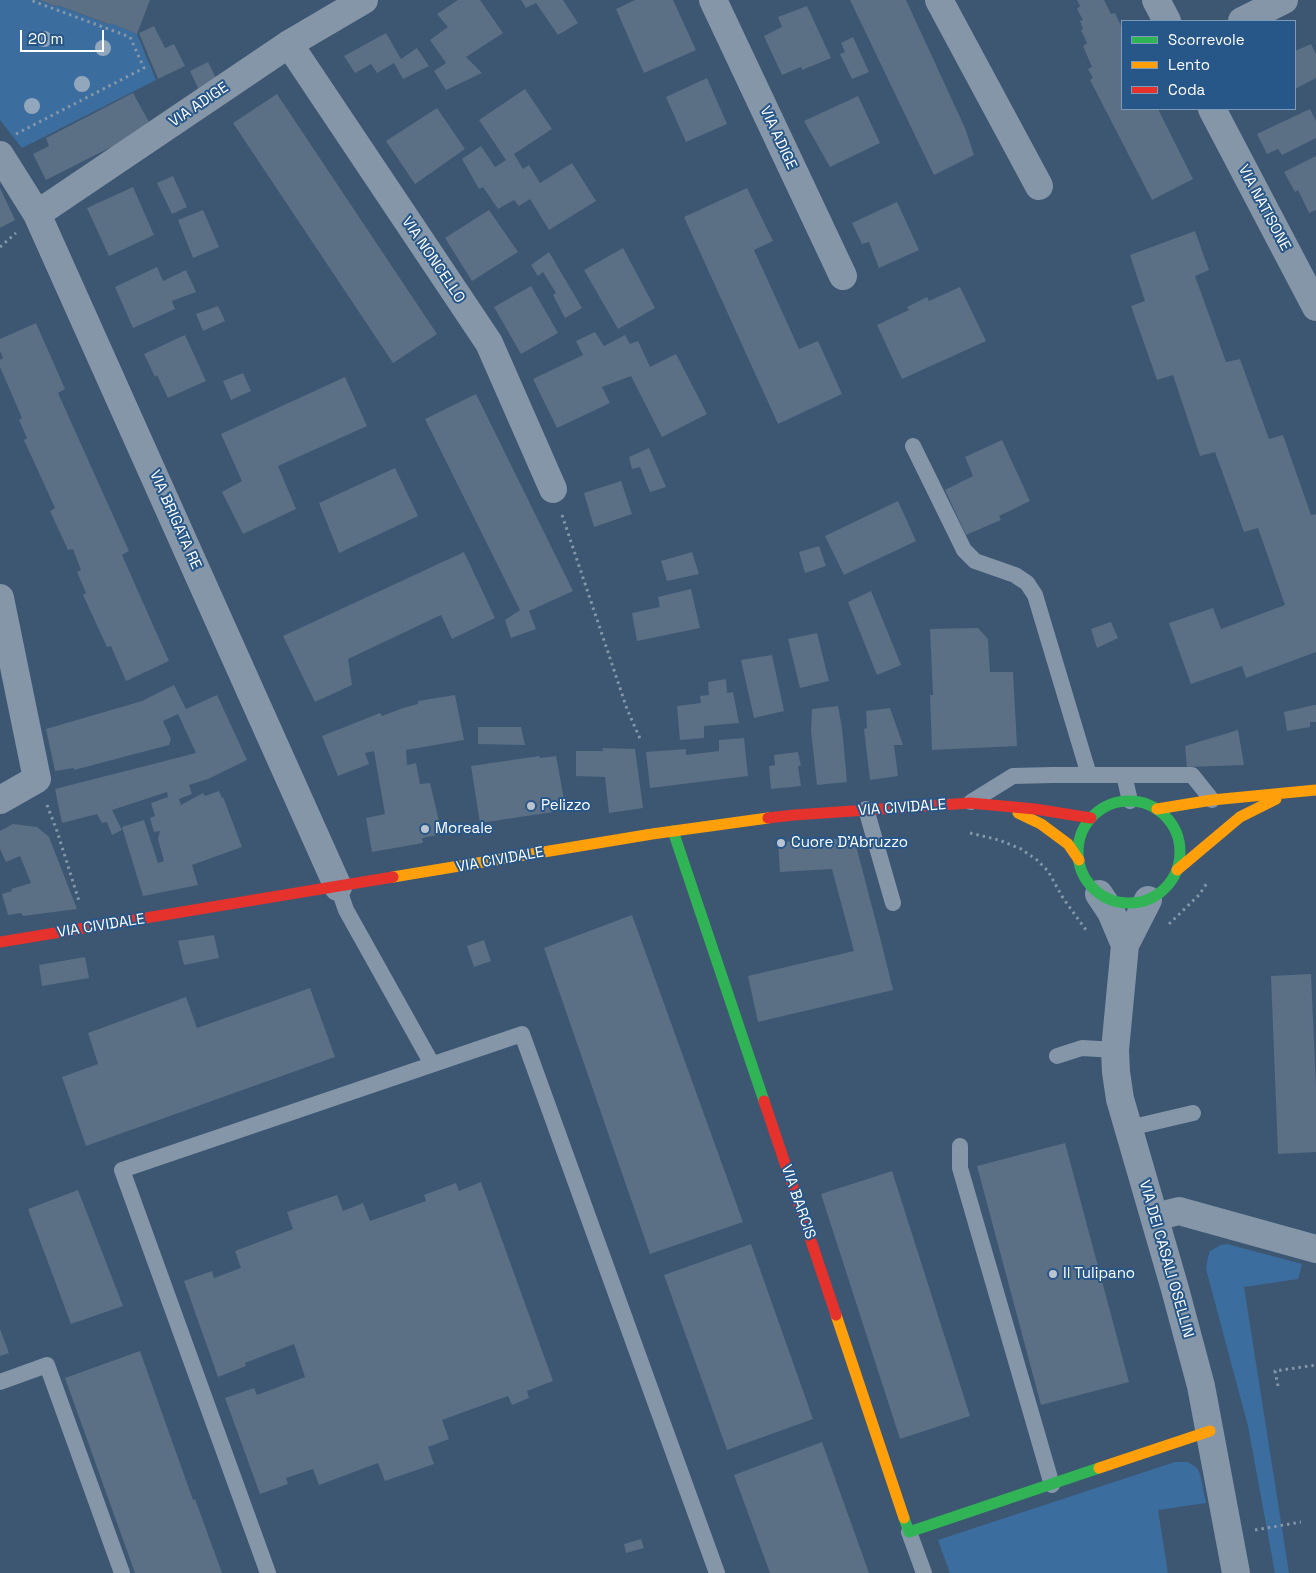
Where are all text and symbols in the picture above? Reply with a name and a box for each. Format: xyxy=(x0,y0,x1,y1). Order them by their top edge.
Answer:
scale bar xyxy=(22,20,106,52)
legend xyxy=(1121,20,1296,110)
text: 20 m xyxy=(28,29,63,48)
text: Scorrevole xyxy=(1168,30,1245,49)
text: Lento xyxy=(1168,55,1210,74)
street label: VIA ADIGE xyxy=(166,79,232,131)
text: Coda xyxy=(1168,80,1205,99)
street label: VIA ADIGE xyxy=(756,104,800,172)
street label: VIA NATISONE xyxy=(1234,162,1294,254)
street label: VIA NONCELLO xyxy=(397,213,469,307)
street label: VIA BRIGATA RE xyxy=(145,468,205,572)
street label: VIA CIVIDALE xyxy=(857,796,947,820)
place label: Pelizzo xyxy=(541,797,591,815)
marker: Pelizzo xyxy=(525,800,537,812)
place label: Moreale xyxy=(435,820,493,838)
marker: Moreale xyxy=(419,823,431,835)
place label: Cuore D’Abruzzo xyxy=(791,834,908,852)
marker: Cuore D’Abruzzo xyxy=(775,837,787,849)
street label: VIA CIVIDALE xyxy=(455,843,545,877)
street label: VIA CIVIDALE xyxy=(56,910,146,942)
street label: VIA BARCIS xyxy=(777,1162,819,1242)
street label: VIA DEI CASALI OSELLIN xyxy=(1135,1178,1197,1340)
place label: Il Tulipano xyxy=(1063,1265,1135,1283)
marker: Il Tulipano xyxy=(1047,1268,1059,1280)

